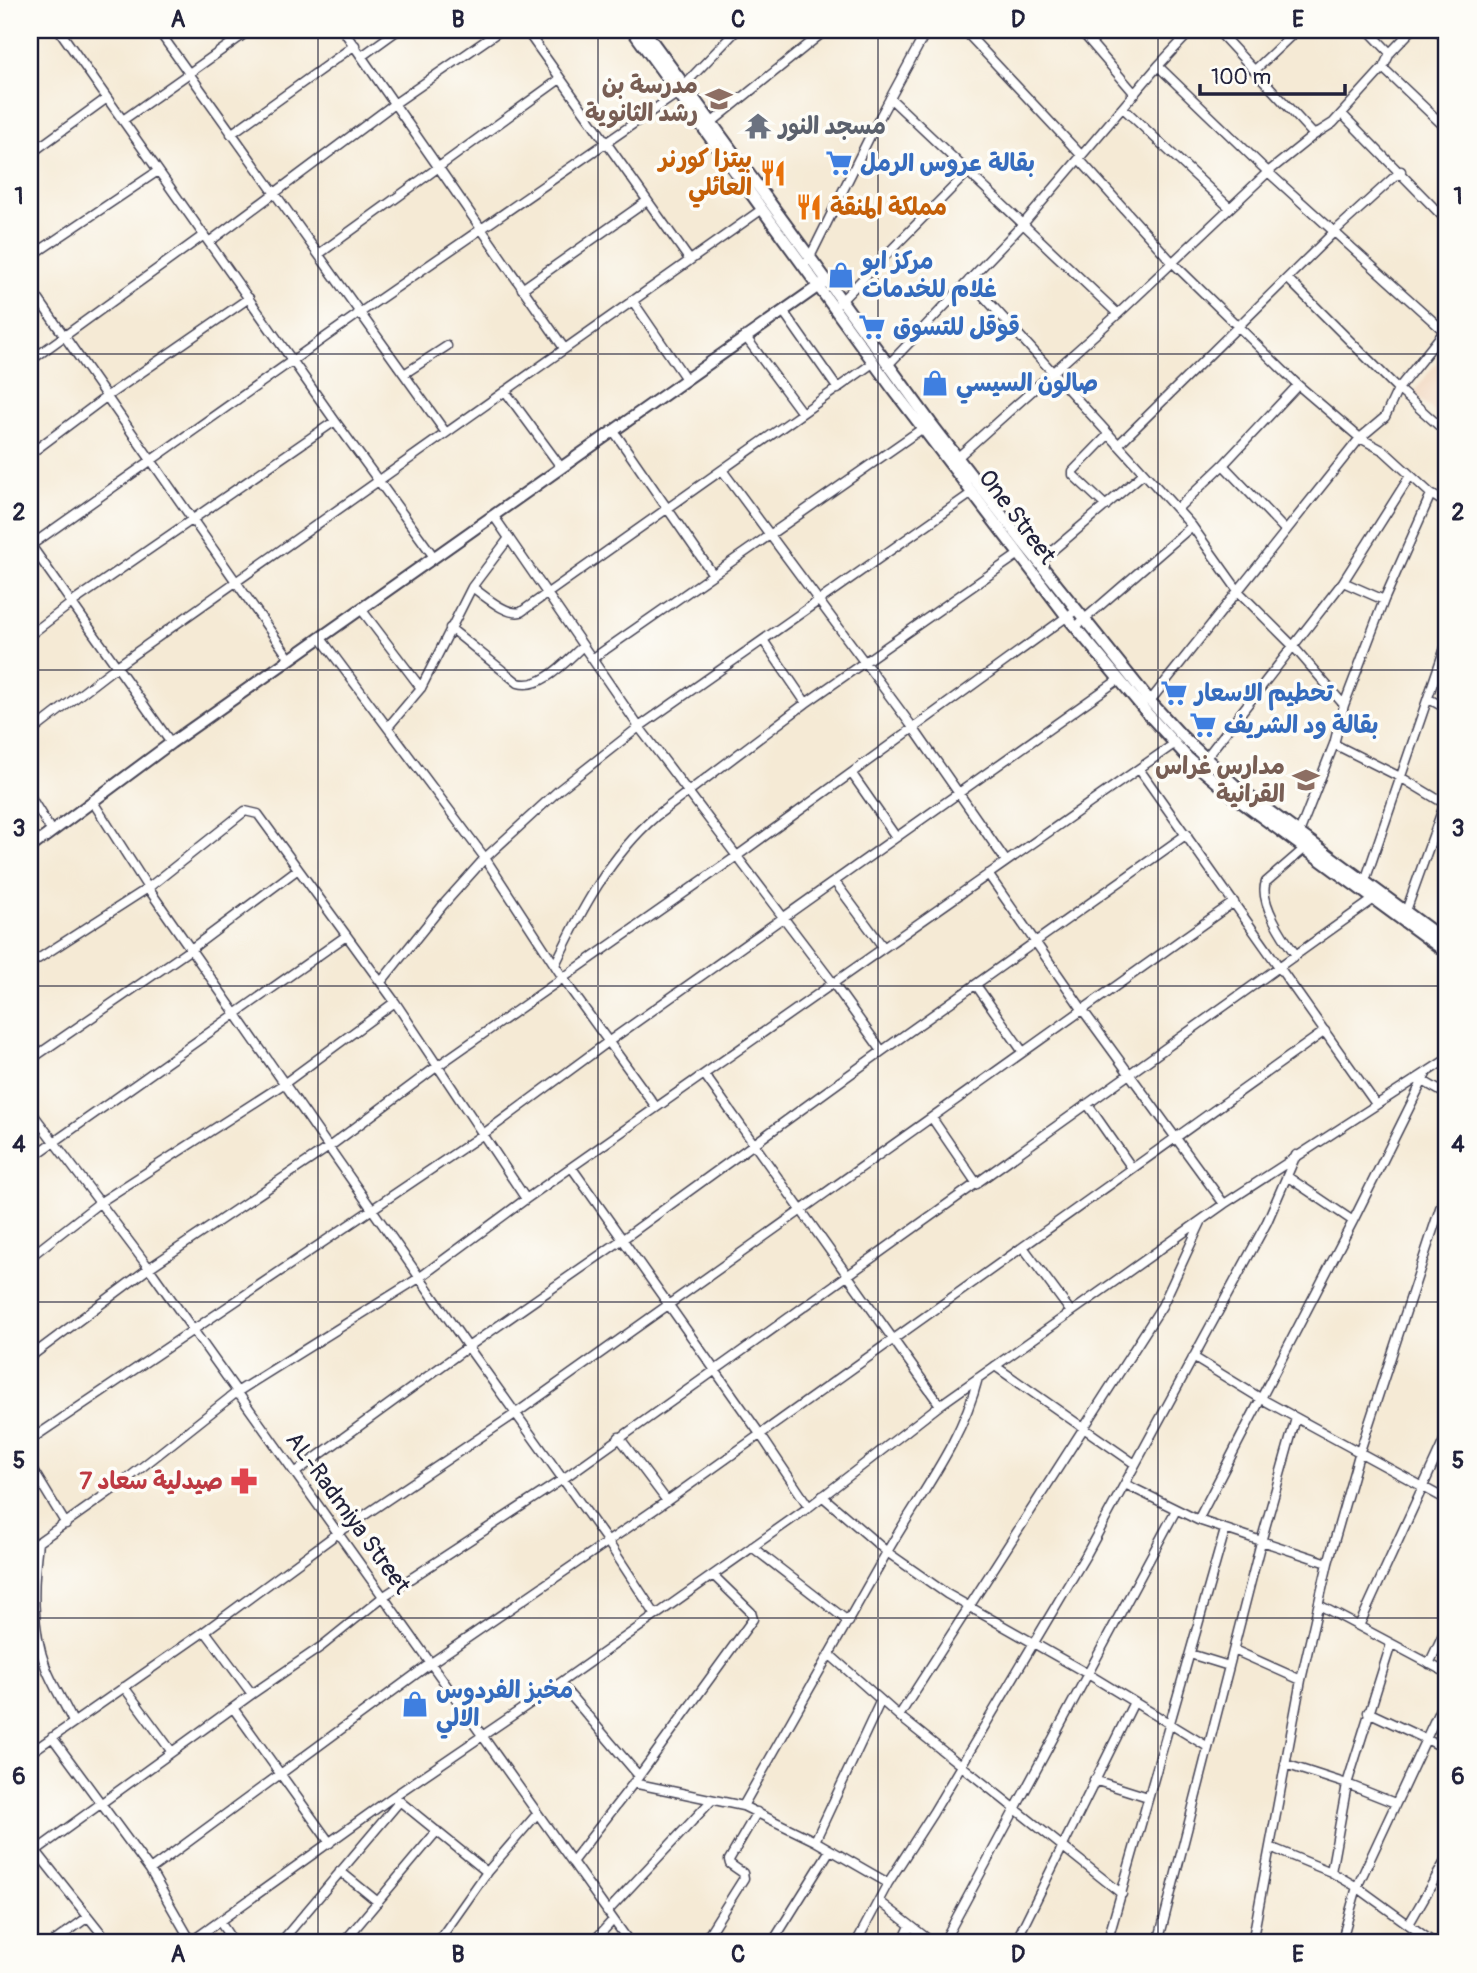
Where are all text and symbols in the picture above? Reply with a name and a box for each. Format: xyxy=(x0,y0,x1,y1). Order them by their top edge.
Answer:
text: A xyxy=(171,5,186,34)
text: B xyxy=(451,5,465,34)
text: C xyxy=(731,5,745,34)
text: D xyxy=(1011,5,1025,34)
text: E xyxy=(1292,5,1304,34)
scale bar xyxy=(1200,52,1346,96)
text: 100 m xyxy=(1211,64,1271,91)
place label: مدرسة بن رشد الثانوية xyxy=(585,71,698,129)
school or university icon: مدرسة بن رشد الثانوية xyxy=(704,84,734,114)
temple icon: مسجد النور xyxy=(743,111,773,141)
place label: مسجد النور xyxy=(777,112,886,142)
place label: بيتزا كورنر العائلي xyxy=(657,145,752,208)
supermarket icon: بقالة عروس الرمل xyxy=(824,148,854,178)
place label: بقالة عروس الرمل xyxy=(860,149,1035,178)
restaurant icon: بيتزا كورنر العائلي xyxy=(758,158,788,188)
text: 1 xyxy=(15,182,24,211)
text: 1 xyxy=(1454,182,1463,211)
restaurant icon: مملكة المنقة xyxy=(794,192,824,222)
place label: مملكة المنقة xyxy=(830,193,947,222)
place label: مركز ابو غلام للخدمات xyxy=(860,247,997,307)
shop icon: مركز ابو غلام للخدمات xyxy=(826,260,856,290)
supermarket icon: قوقل للتسوق xyxy=(857,312,887,342)
place label: قوقل للتسوق xyxy=(893,313,1020,343)
shop icon: صالون السيسي xyxy=(920,368,950,398)
place label: صالون السيسي xyxy=(956,369,1098,404)
street label: One Street xyxy=(972,464,1062,570)
text: 2 xyxy=(13,498,26,527)
text: 2 xyxy=(1452,498,1465,527)
supermarket icon: تحطيم الاسعار xyxy=(1159,678,1189,708)
place label: تحطيم الاسعار xyxy=(1193,679,1334,711)
supermarket icon: بقالة ود الشريف xyxy=(1188,710,1218,740)
place label: بقالة ود الشريف xyxy=(1224,711,1379,740)
place label: مدارس غراس القرانية xyxy=(1155,752,1285,809)
school or university icon: مدارس غراس القرانية xyxy=(1291,765,1321,795)
text: 3 xyxy=(13,814,25,843)
text: 3 xyxy=(1452,814,1464,843)
text: 4 xyxy=(12,1130,26,1159)
text: 4 xyxy=(1451,1130,1465,1159)
street label: AL-Radmiya Street xyxy=(279,1426,417,1600)
text: 5 xyxy=(13,1446,25,1475)
text: 5 xyxy=(1452,1446,1464,1475)
pharmacy icon: صيدلية سعاد 7 xyxy=(229,1466,259,1496)
place label: صيدلية سعاد 7 xyxy=(79,1467,223,1496)
place label: مخبز الفردوس الالي xyxy=(436,1676,573,1739)
shop icon: مخبز الفردوس الالي xyxy=(400,1689,430,1719)
text: 6 xyxy=(12,1762,26,1791)
text: 6 xyxy=(1451,1762,1465,1791)
text: A xyxy=(171,1940,186,1969)
text: B xyxy=(451,1940,465,1969)
text: C xyxy=(731,1940,745,1969)
text: D xyxy=(1011,1940,1025,1969)
text: E xyxy=(1292,1940,1304,1969)

